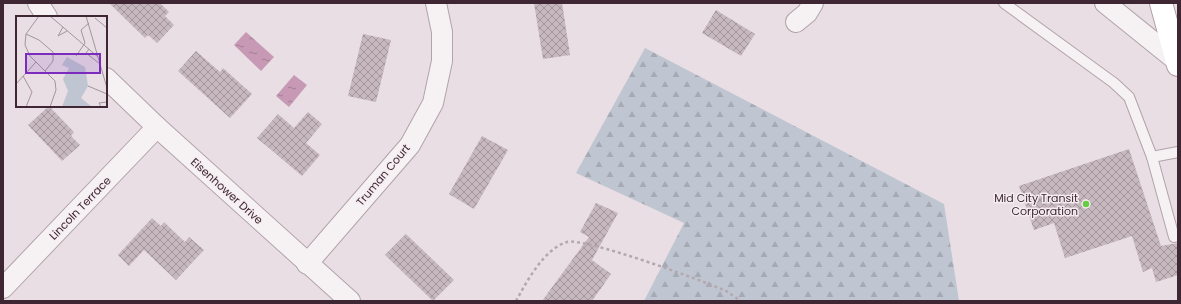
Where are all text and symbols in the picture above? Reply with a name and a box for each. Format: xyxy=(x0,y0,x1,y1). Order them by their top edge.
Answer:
inset map xyxy=(16,16,107,107)
street label: Truman Court xyxy=(352,141,414,209)
street label: Eisenhower Drive xyxy=(187,154,267,228)
street label: Lincoln Terrace xyxy=(45,173,115,243)
place label: Mid City Transit Corporation xyxy=(994,190,1078,219)
marker: Mid City Transit Corporation xyxy=(1081,199,1091,209)

